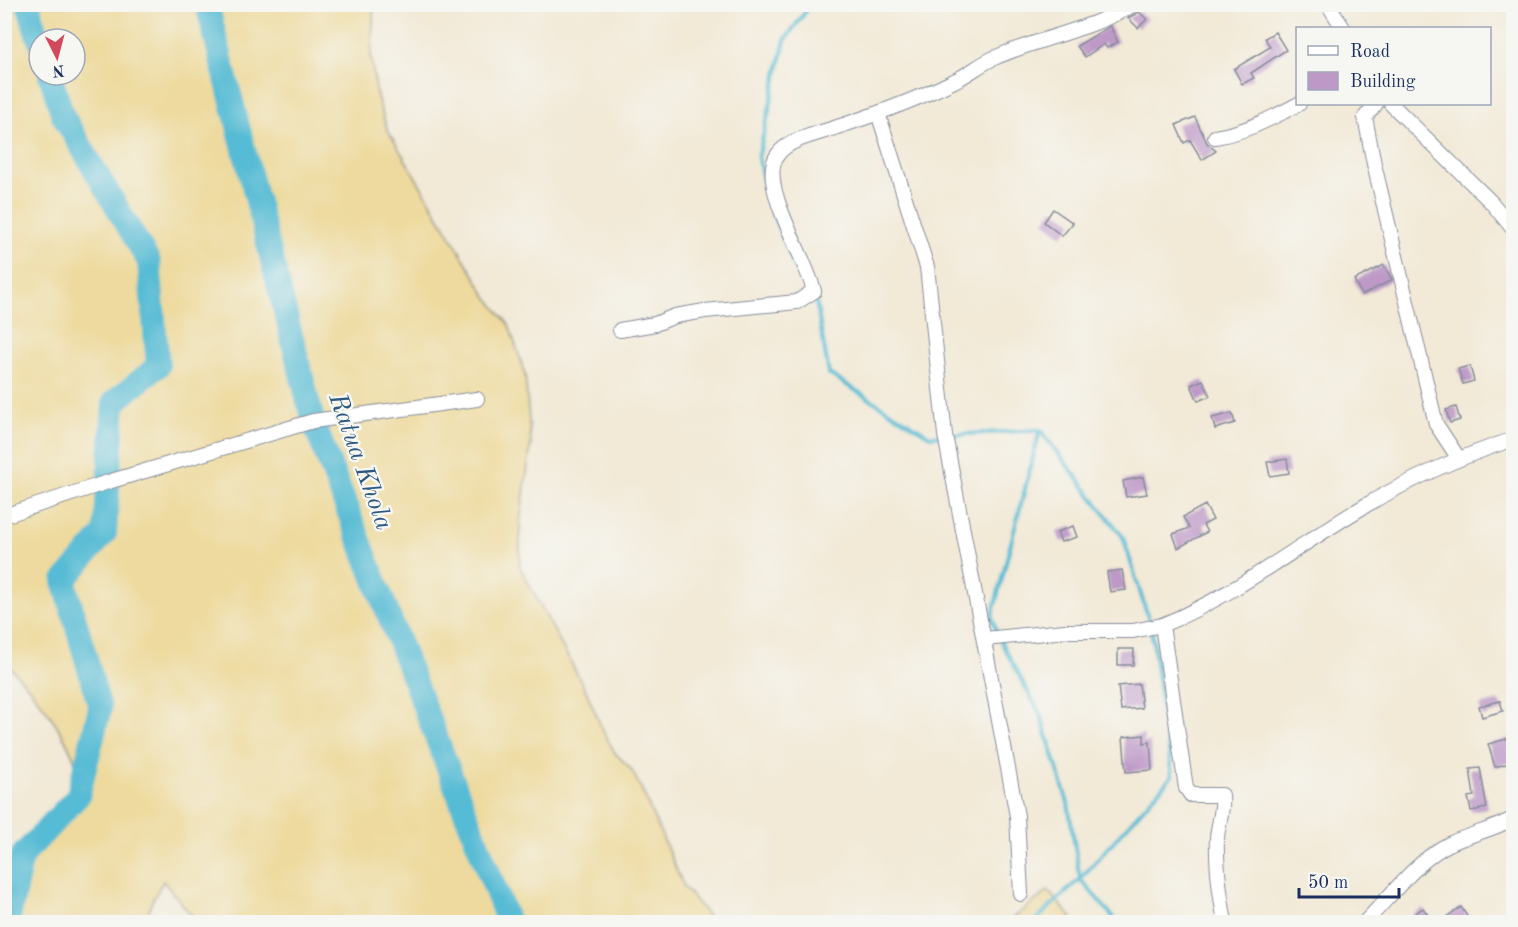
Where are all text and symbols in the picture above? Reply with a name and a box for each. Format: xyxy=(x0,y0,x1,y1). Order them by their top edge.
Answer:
north arrow xyxy=(27,27,87,87)
legend xyxy=(1296,27,1491,105)
text: Road xyxy=(1350,43,1390,61)
text: N xyxy=(51,61,65,79)
text: Building xyxy=(1350,73,1416,91)
water label: Ratua Khola xyxy=(323,389,397,534)
scale bar xyxy=(1299,861,1400,899)
text: 50 m xyxy=(1308,874,1348,892)

